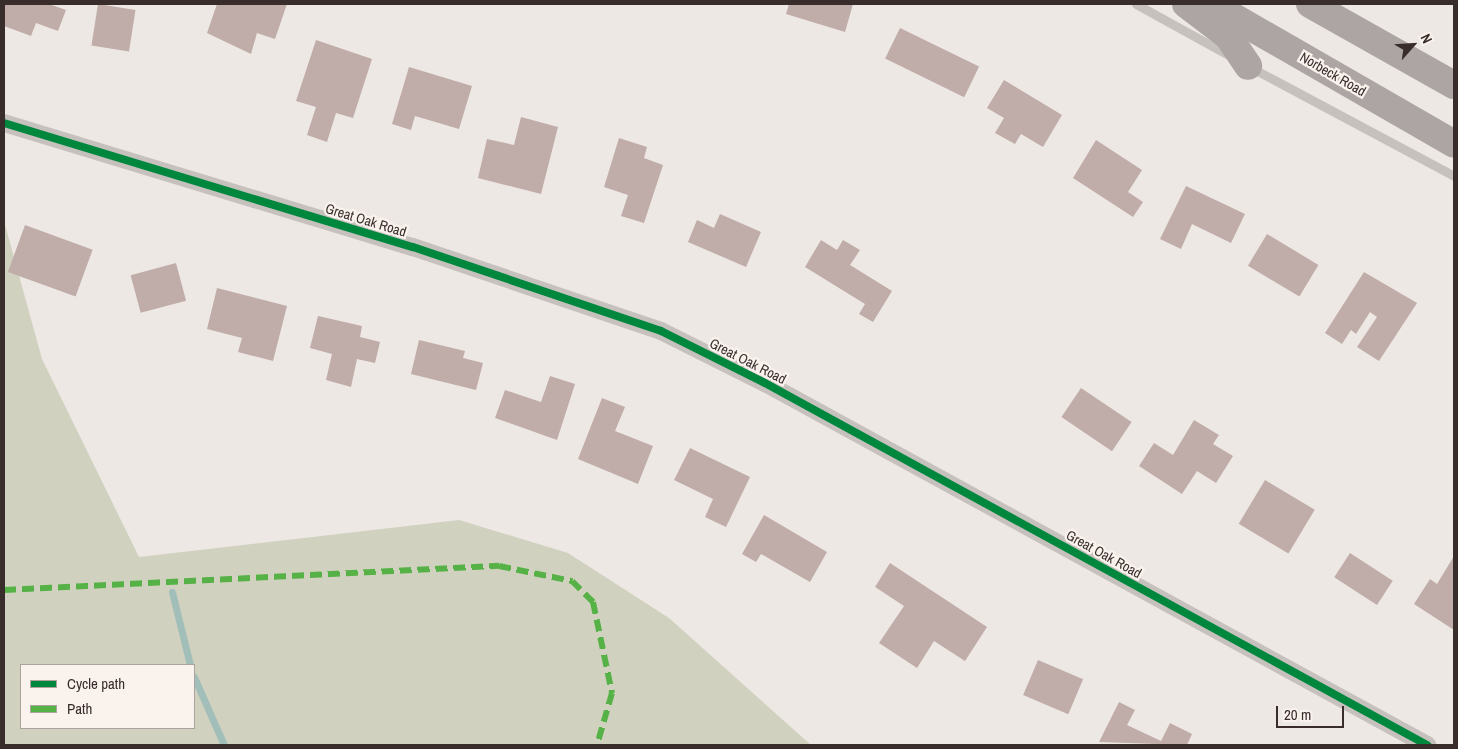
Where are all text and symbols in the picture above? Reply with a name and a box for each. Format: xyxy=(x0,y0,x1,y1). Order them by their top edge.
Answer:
north arrow xyxy=(1388,20,1438,70)
text: N xyxy=(1417,31,1436,46)
street label: Norbeck Road xyxy=(1297,48,1369,100)
street label: Great Oak Road xyxy=(324,200,408,240)
street label: Great Oak Road xyxy=(707,335,789,387)
street label: Great Oak Road xyxy=(1063,526,1145,582)
legend xyxy=(20,664,195,729)
text: Cycle path xyxy=(67,673,125,694)
scale bar xyxy=(1278,696,1346,728)
text: Path xyxy=(67,698,92,719)
text: 20 m xyxy=(1284,704,1311,725)

